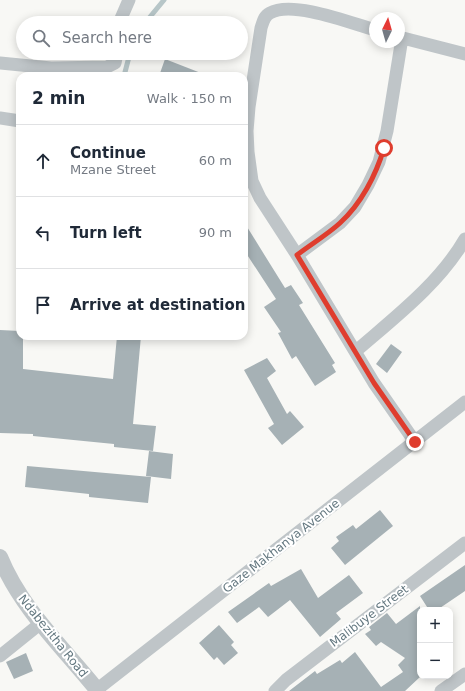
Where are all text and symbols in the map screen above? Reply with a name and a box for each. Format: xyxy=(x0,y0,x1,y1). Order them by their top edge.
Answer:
north arrow xyxy=(369,12,405,48)
search box xyxy=(16,16,248,60)
icon: search xyxy=(30,27,52,49)
text: Search here xyxy=(62,29,152,47)
text: 2 min xyxy=(32,88,85,108)
text: Walk · 150 m xyxy=(147,91,232,106)
route start xyxy=(375,139,393,157)
text: Continue xyxy=(70,144,146,162)
icon: ahead xyxy=(32,150,54,172)
text: 60 m xyxy=(199,153,232,168)
text: Mzane Street xyxy=(70,162,156,177)
icon: left xyxy=(32,222,54,244)
text: Turn left xyxy=(70,224,142,242)
text: 90 m xyxy=(199,225,232,240)
icon: arrive xyxy=(32,294,54,316)
text: Arrive at destination xyxy=(70,296,245,314)
route end xyxy=(406,433,424,451)
street label: Gaze Makhanya Avenue xyxy=(220,496,342,596)
street label: Malibuye Street xyxy=(327,582,411,650)
street label: Ndabezitha Road xyxy=(15,592,91,680)
map controls xyxy=(417,607,453,679)
button: + xyxy=(417,607,453,643)
button: − xyxy=(417,643,453,679)

